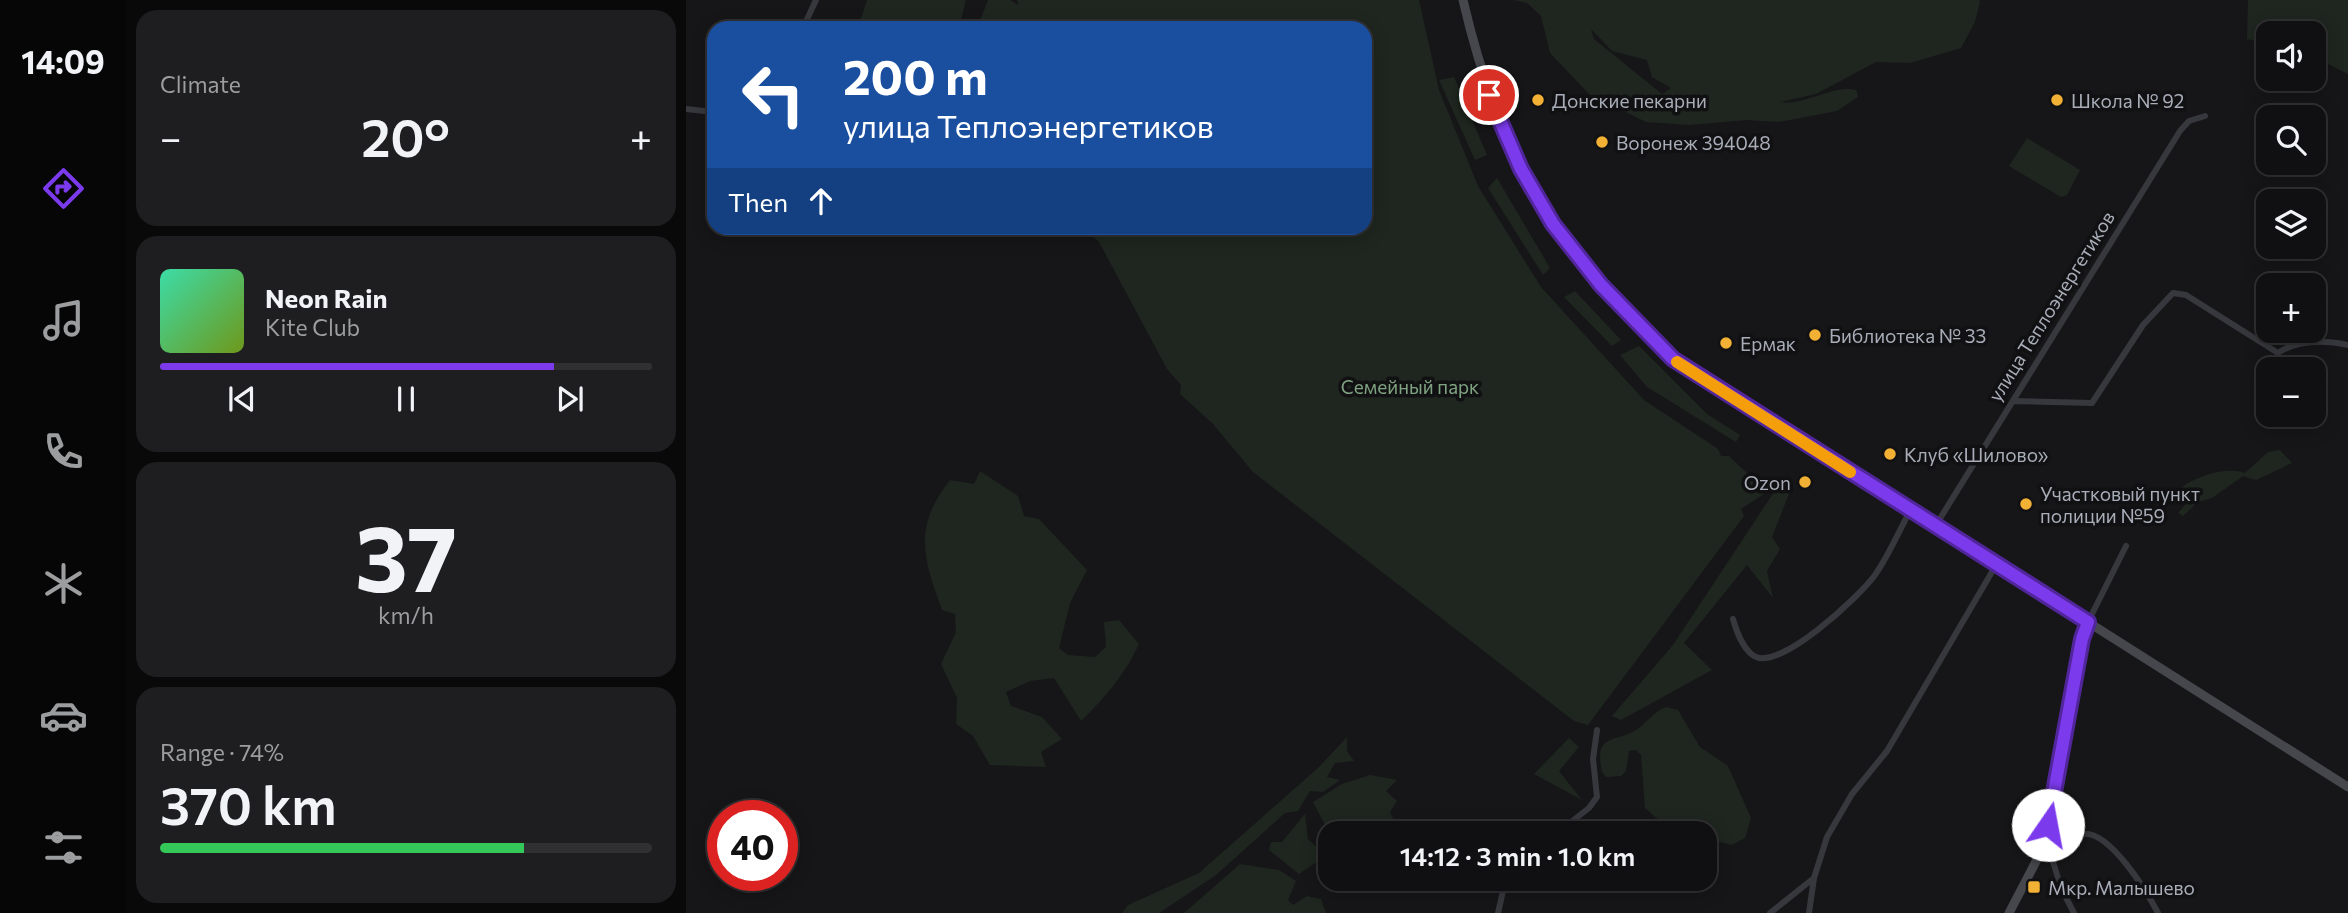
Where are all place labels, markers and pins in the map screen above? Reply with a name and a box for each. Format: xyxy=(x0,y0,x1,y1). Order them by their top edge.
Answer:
pin xyxy=(1459,65,1519,125)
place label: Донские пекарни xyxy=(1552,89,1707,112)
place label: Школа № 92 xyxy=(2071,89,2184,112)
marker: Донские пекарни xyxy=(1530,92,1546,108)
marker: Школа № 92 xyxy=(2049,92,2065,108)
place label: Воронеж 394048 xyxy=(1616,131,1771,154)
marker: Воронеж 394048 xyxy=(1594,134,1610,150)
place label: Библиотека № 33 xyxy=(1829,324,1986,347)
marker: Библиотека № 33 xyxy=(1807,327,1823,343)
place label: Ермак xyxy=(1740,332,1796,355)
marker: Ермак xyxy=(1718,335,1734,351)
place label: Клуб «Шилово» xyxy=(1904,443,2049,466)
marker: Клуб «Шилово» xyxy=(1882,446,1898,462)
place label: Ozon xyxy=(1744,471,1791,494)
marker: Ozon xyxy=(1797,474,1813,490)
place label: Участковый пункт полиции №59 xyxy=(2040,482,2200,527)
marker: Участковый пункт полиции №59 xyxy=(2018,496,2034,512)
place label: Мкр. Малышево xyxy=(2048,876,2195,899)
marker: Мкр. Малышево xyxy=(2026,879,2042,895)

